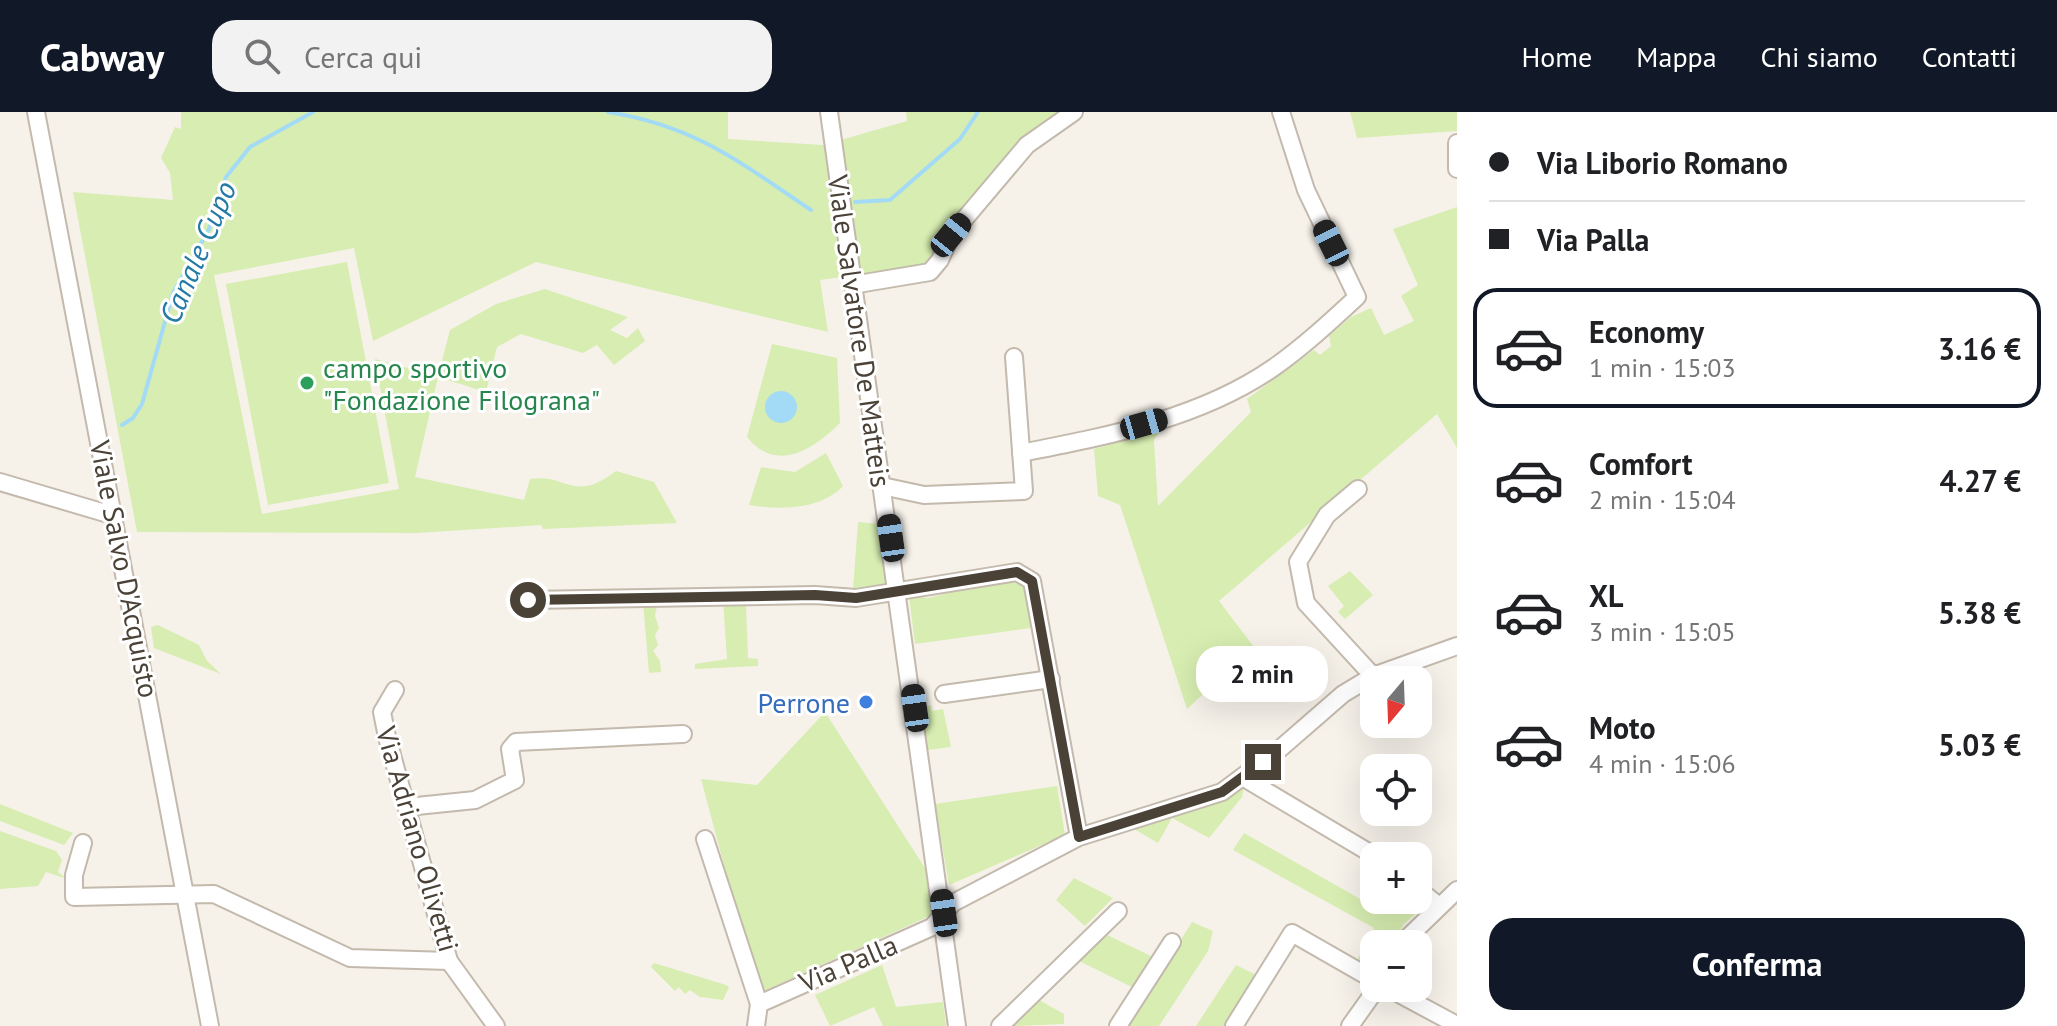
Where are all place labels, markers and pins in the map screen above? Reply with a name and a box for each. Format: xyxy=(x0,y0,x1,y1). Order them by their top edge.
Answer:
place label: campo sportivo "Fondazione Filograna" xyxy=(323,349,600,418)
marker: campo sportivo "Fondazione Filograna" xyxy=(298,374,316,392)
place label: Perrone xyxy=(758,684,850,721)
marker: Perrone xyxy=(857,693,875,711)

